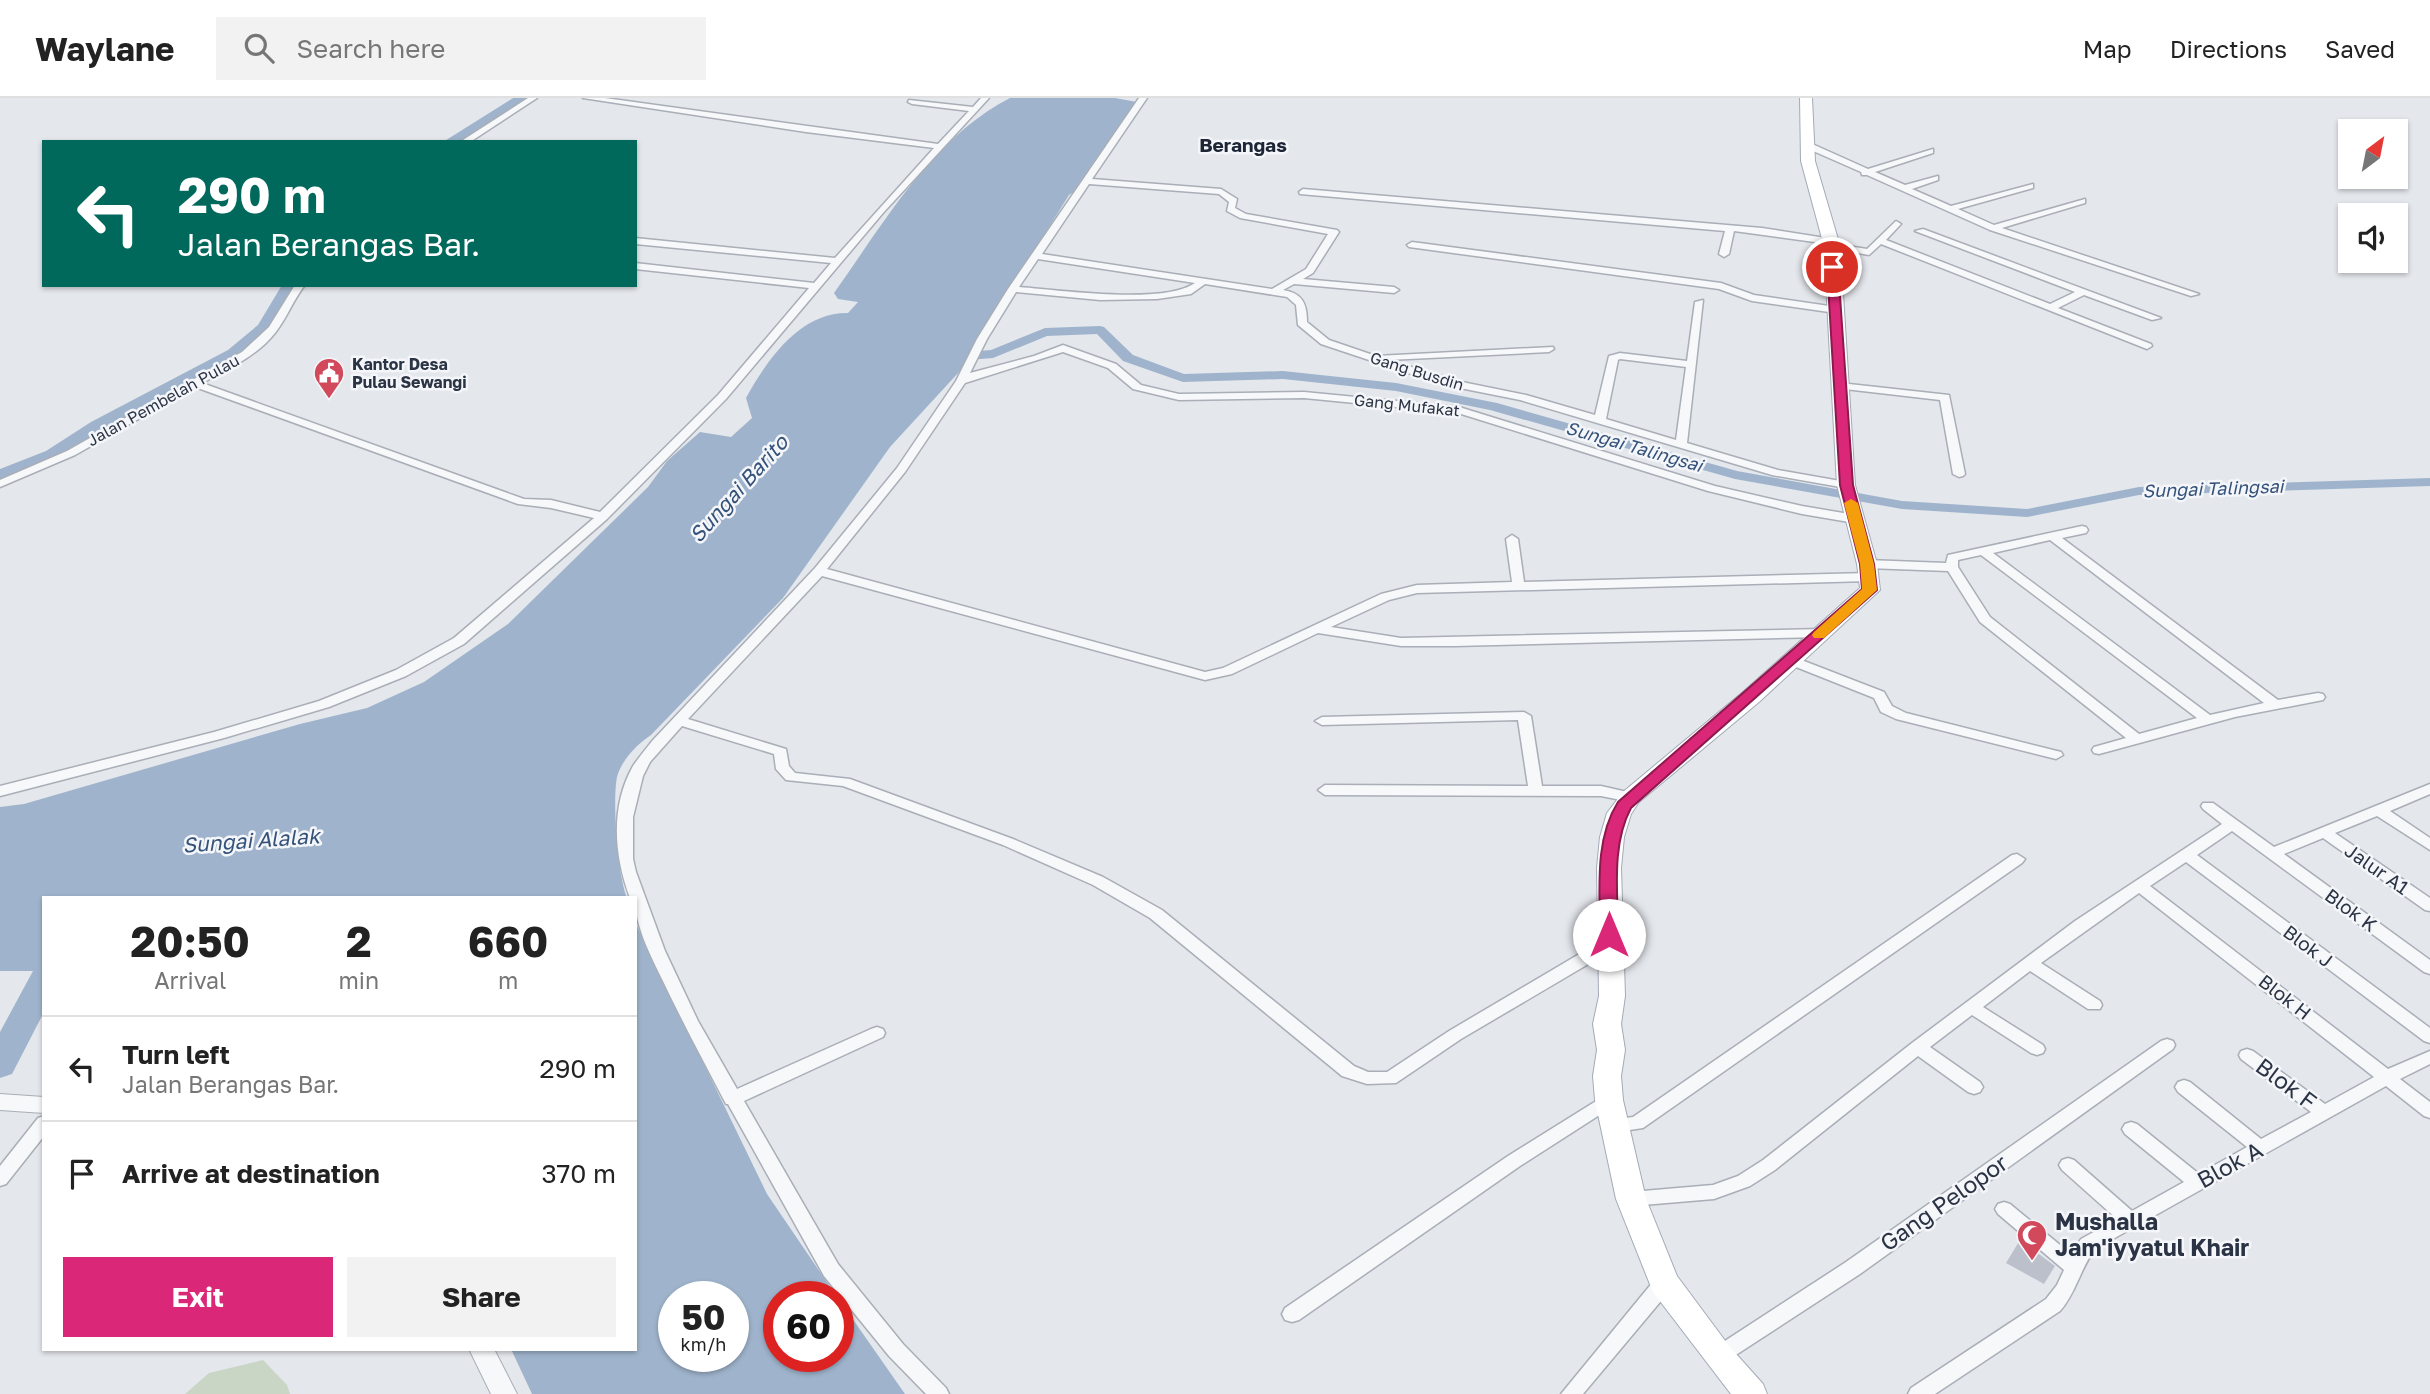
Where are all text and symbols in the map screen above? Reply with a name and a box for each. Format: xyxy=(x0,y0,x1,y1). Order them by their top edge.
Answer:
search box xyxy=(216,17,706,80)
text: Waylane xyxy=(35,29,174,68)
icon: search xyxy=(240,29,278,67)
text: Search here xyxy=(296,33,445,64)
text: Map xyxy=(2083,34,2132,63)
text: Directions xyxy=(2170,34,2287,63)
text: Saved xyxy=(2325,34,2395,63)
north arrow xyxy=(2338,119,2408,189)
map controls xyxy=(2338,119,2408,273)
district label: Berangas xyxy=(1199,133,1287,156)
text: 290 m xyxy=(178,165,326,224)
icon: left xyxy=(63,168,154,259)
button: sound xyxy=(2338,203,2408,273)
text: Jalan Berangas Bar. xyxy=(178,225,480,263)
pin xyxy=(1802,237,1862,297)
icon: arrive xyxy=(1813,248,1851,286)
street label: Gang Busdin xyxy=(1368,347,1466,395)
street label: Jalan Pembelah Pulau xyxy=(83,350,243,450)
place label: Kantor Desa Pulau Sewangi xyxy=(352,354,467,392)
public building icon: Kantor Desa Pulau Sewangi xyxy=(312,356,346,400)
street label: Gang Mufakat xyxy=(1353,390,1461,420)
water label: Sungai Talingsai xyxy=(1563,416,1707,477)
water label: Sungai Barito xyxy=(683,428,794,547)
water label: Sungai Talingsai xyxy=(2142,474,2286,501)
water label: Sungai Alalak xyxy=(181,822,322,858)
street label: Jalur A1 xyxy=(2341,838,2414,899)
street label: Blok K xyxy=(2321,883,2382,936)
position arrow xyxy=(1572,898,1646,972)
text: 20:50 xyxy=(131,916,250,966)
text: 2 xyxy=(346,916,372,966)
text: 660 xyxy=(468,916,548,966)
street label: Blok J xyxy=(2279,920,2338,972)
text: Arrival xyxy=(154,966,226,994)
text: min xyxy=(338,966,379,994)
text: m xyxy=(498,966,518,994)
street label: Blok H xyxy=(2255,969,2316,1024)
text: Turn left xyxy=(122,1039,230,1070)
icon: left xyxy=(63,1050,101,1088)
street label: Blok F xyxy=(2251,1051,2322,1115)
text: 290 m xyxy=(540,1053,616,1084)
text: Jalan Berangas Bar. xyxy=(122,1070,339,1098)
street label: Blok A xyxy=(2192,1135,2267,1193)
street label: Gang Pelopor xyxy=(1874,1148,2013,1256)
icon: arrive xyxy=(63,1155,101,1193)
text: Arrive at destination xyxy=(122,1158,380,1189)
text: 370 m xyxy=(541,1158,616,1189)
place label: Mushalla Jam'iyyatul Khair xyxy=(2055,1207,2249,1261)
mosque icon: Mushalla Jam'iyyatul Khair xyxy=(2015,1218,2049,1262)
button: Exit xyxy=(63,1257,333,1337)
button: Share xyxy=(347,1257,616,1337)
speed limit sign: 60 xyxy=(763,1281,854,1372)
text: 50 xyxy=(681,1296,726,1338)
text: km/h xyxy=(681,1333,726,1355)

